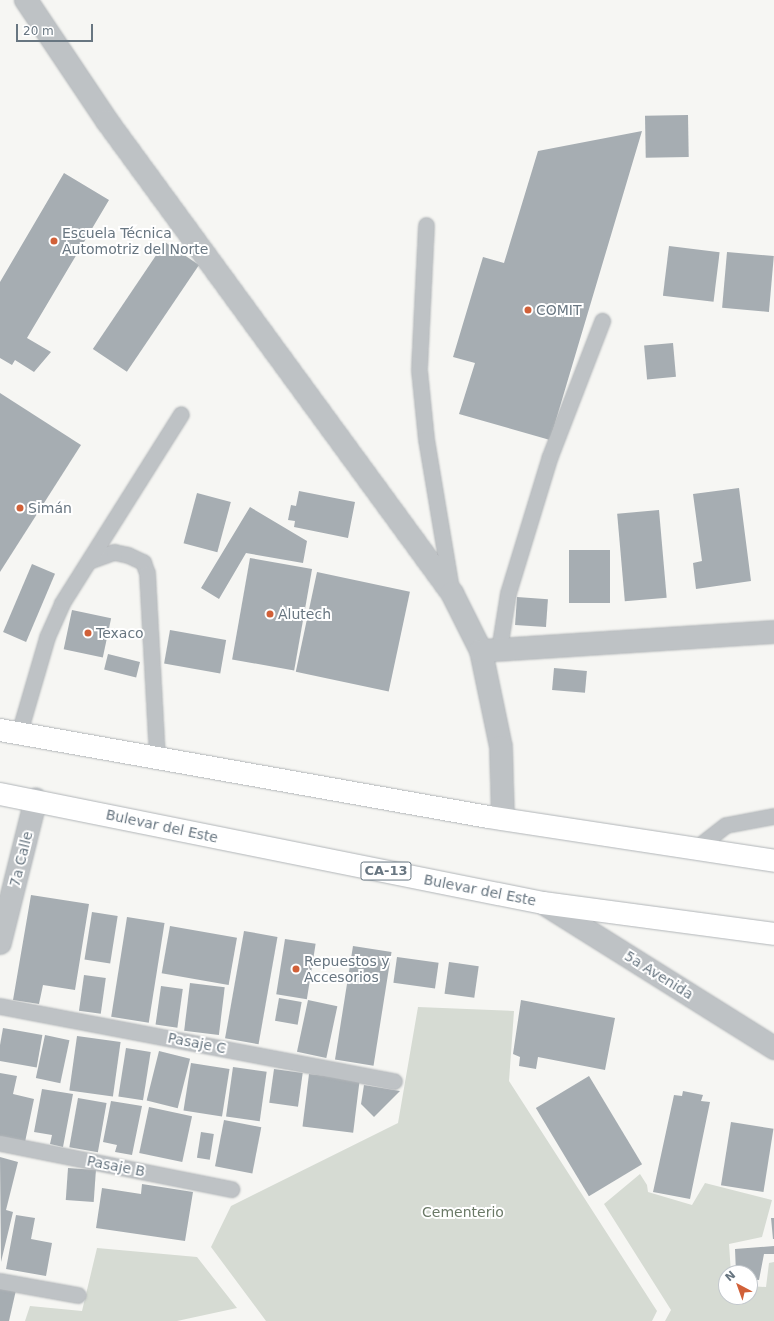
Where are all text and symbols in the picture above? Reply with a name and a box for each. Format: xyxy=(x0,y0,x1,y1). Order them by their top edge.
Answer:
scale bar xyxy=(18,16,95,42)
text: 20 m xyxy=(23,24,54,38)
place label: Escuela Técnica Automotriz del Norte xyxy=(62,225,208,258)
marker: Escuela Técnica Automotriz del Norte xyxy=(49,236,59,246)
place label: COMIT xyxy=(536,302,582,318)
marker: COMIT xyxy=(523,305,533,315)
place label: Simán xyxy=(28,500,72,516)
marker: Simán xyxy=(15,503,25,513)
place label: Alutech xyxy=(278,606,331,622)
marker: Alutech xyxy=(265,609,275,619)
place label: Texaco xyxy=(96,625,144,641)
marker: Texaco xyxy=(83,628,93,638)
street label: Bulevar del Este xyxy=(104,806,220,846)
street label: 7a Calle xyxy=(6,829,36,889)
road number: CA-13 xyxy=(360,860,412,882)
street label: Bulevar del Este xyxy=(422,871,538,909)
street label: 5a Avenida xyxy=(622,947,696,1003)
place label: Repuestos y Accesorios xyxy=(304,953,389,986)
marker: Repuestos y Accesorios xyxy=(291,964,301,974)
street label: Pasaje C xyxy=(166,1029,228,1057)
street label: Pasaje B xyxy=(86,1152,146,1180)
park label: Cementerio xyxy=(422,1204,504,1220)
north arrow xyxy=(718,1265,758,1305)
text: N xyxy=(723,1268,738,1284)

